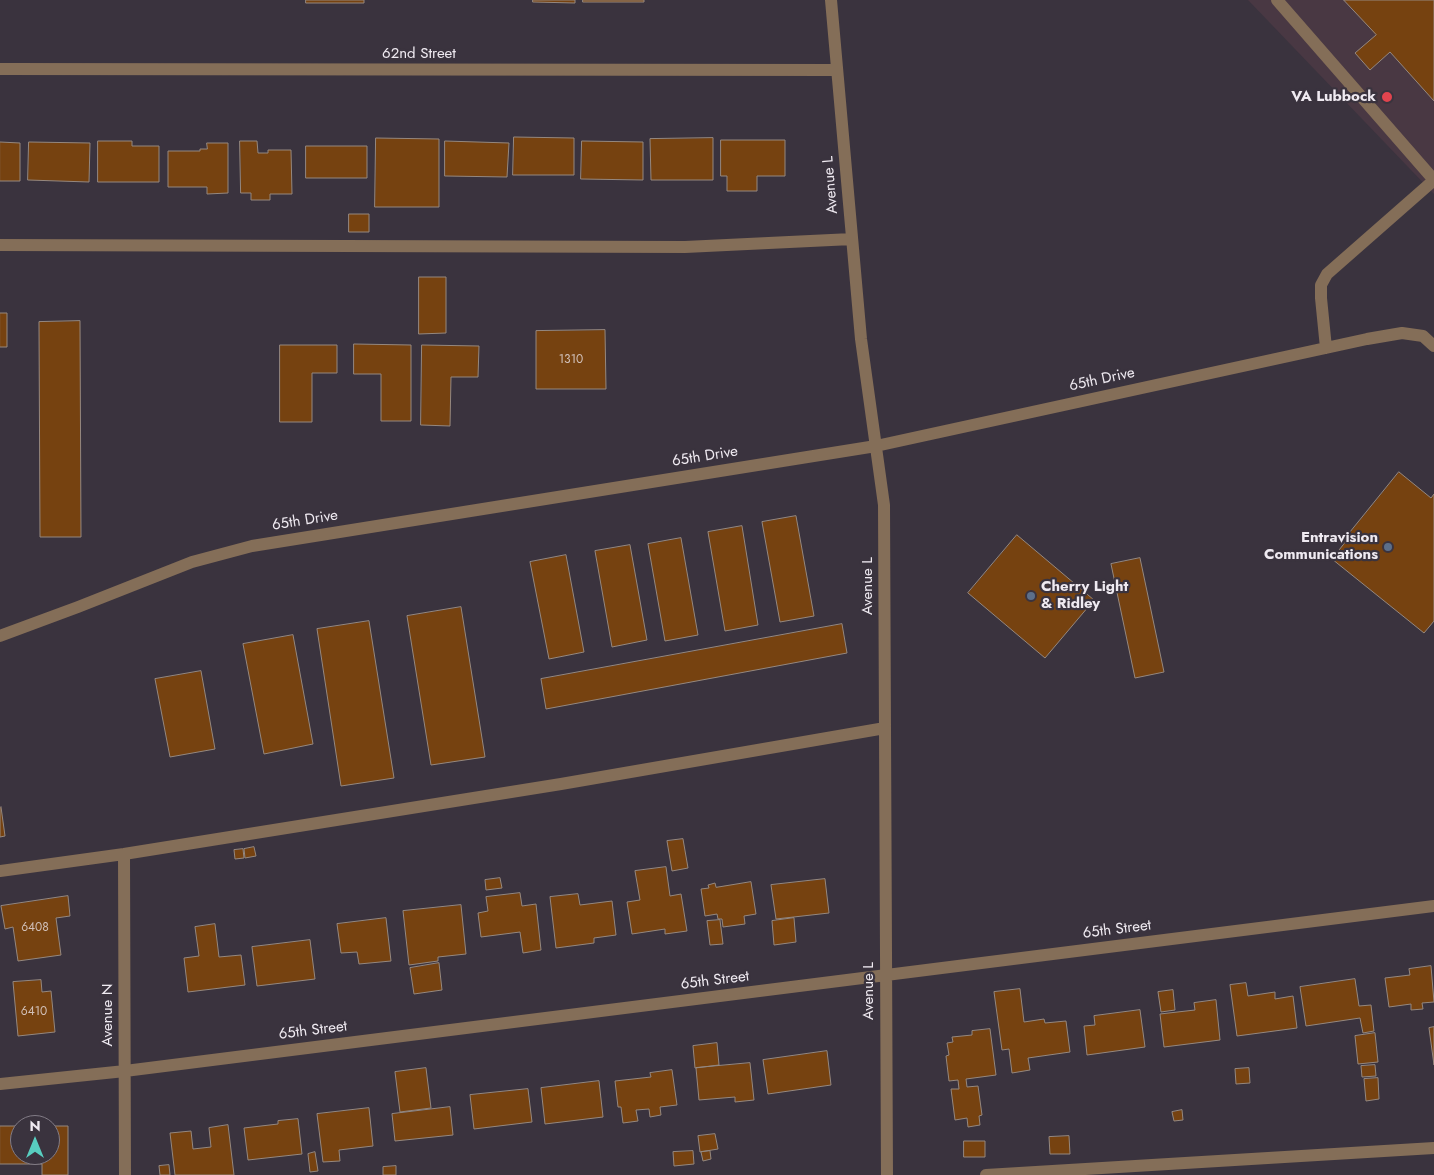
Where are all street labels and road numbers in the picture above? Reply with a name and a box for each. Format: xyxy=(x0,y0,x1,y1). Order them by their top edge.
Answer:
street label: 62nd Street xyxy=(382,45,456,63)
street label: Avenue L xyxy=(820,155,842,215)
street label: 65th Drive xyxy=(1068,364,1136,396)
street label: 65th Drive xyxy=(671,443,739,471)
street label: 65th Drive xyxy=(271,507,339,535)
street label: Avenue L xyxy=(859,557,877,615)
street label: 65th Street xyxy=(1082,917,1152,943)
street label: Avenue L xyxy=(860,962,878,1020)
street label: 65th Street xyxy=(680,968,750,994)
street label: Avenue N xyxy=(99,984,117,1046)
street label: 65th Street xyxy=(278,1018,348,1044)

